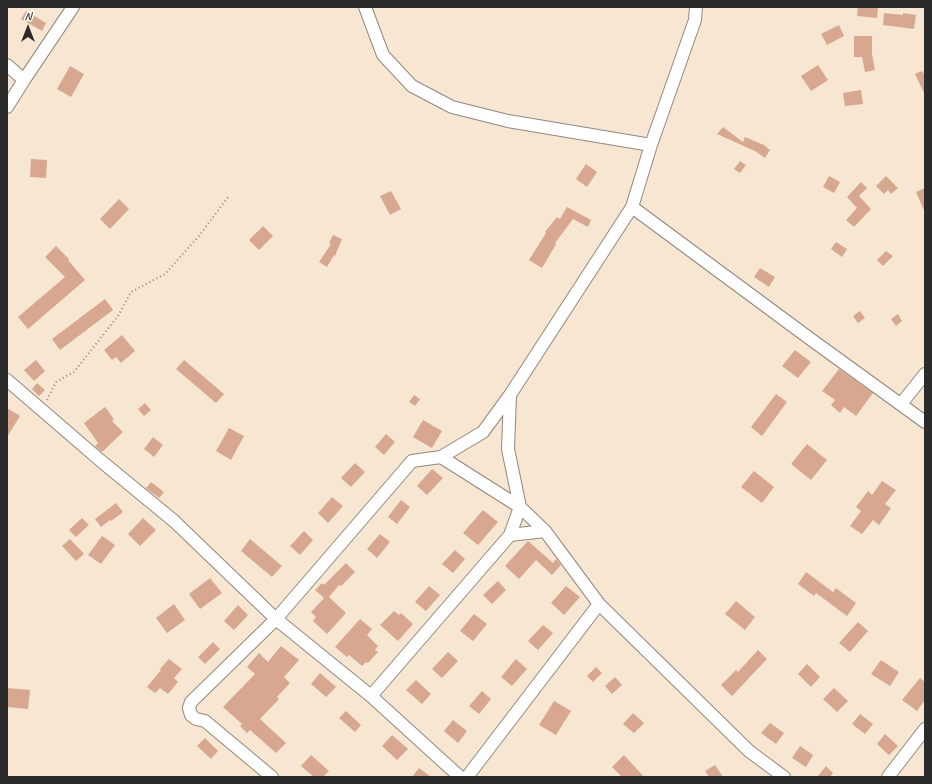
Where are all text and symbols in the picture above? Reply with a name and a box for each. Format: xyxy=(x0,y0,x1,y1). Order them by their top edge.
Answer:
north arrow xyxy=(8,8,48,48)
text: N xyxy=(25,9,31,23)

